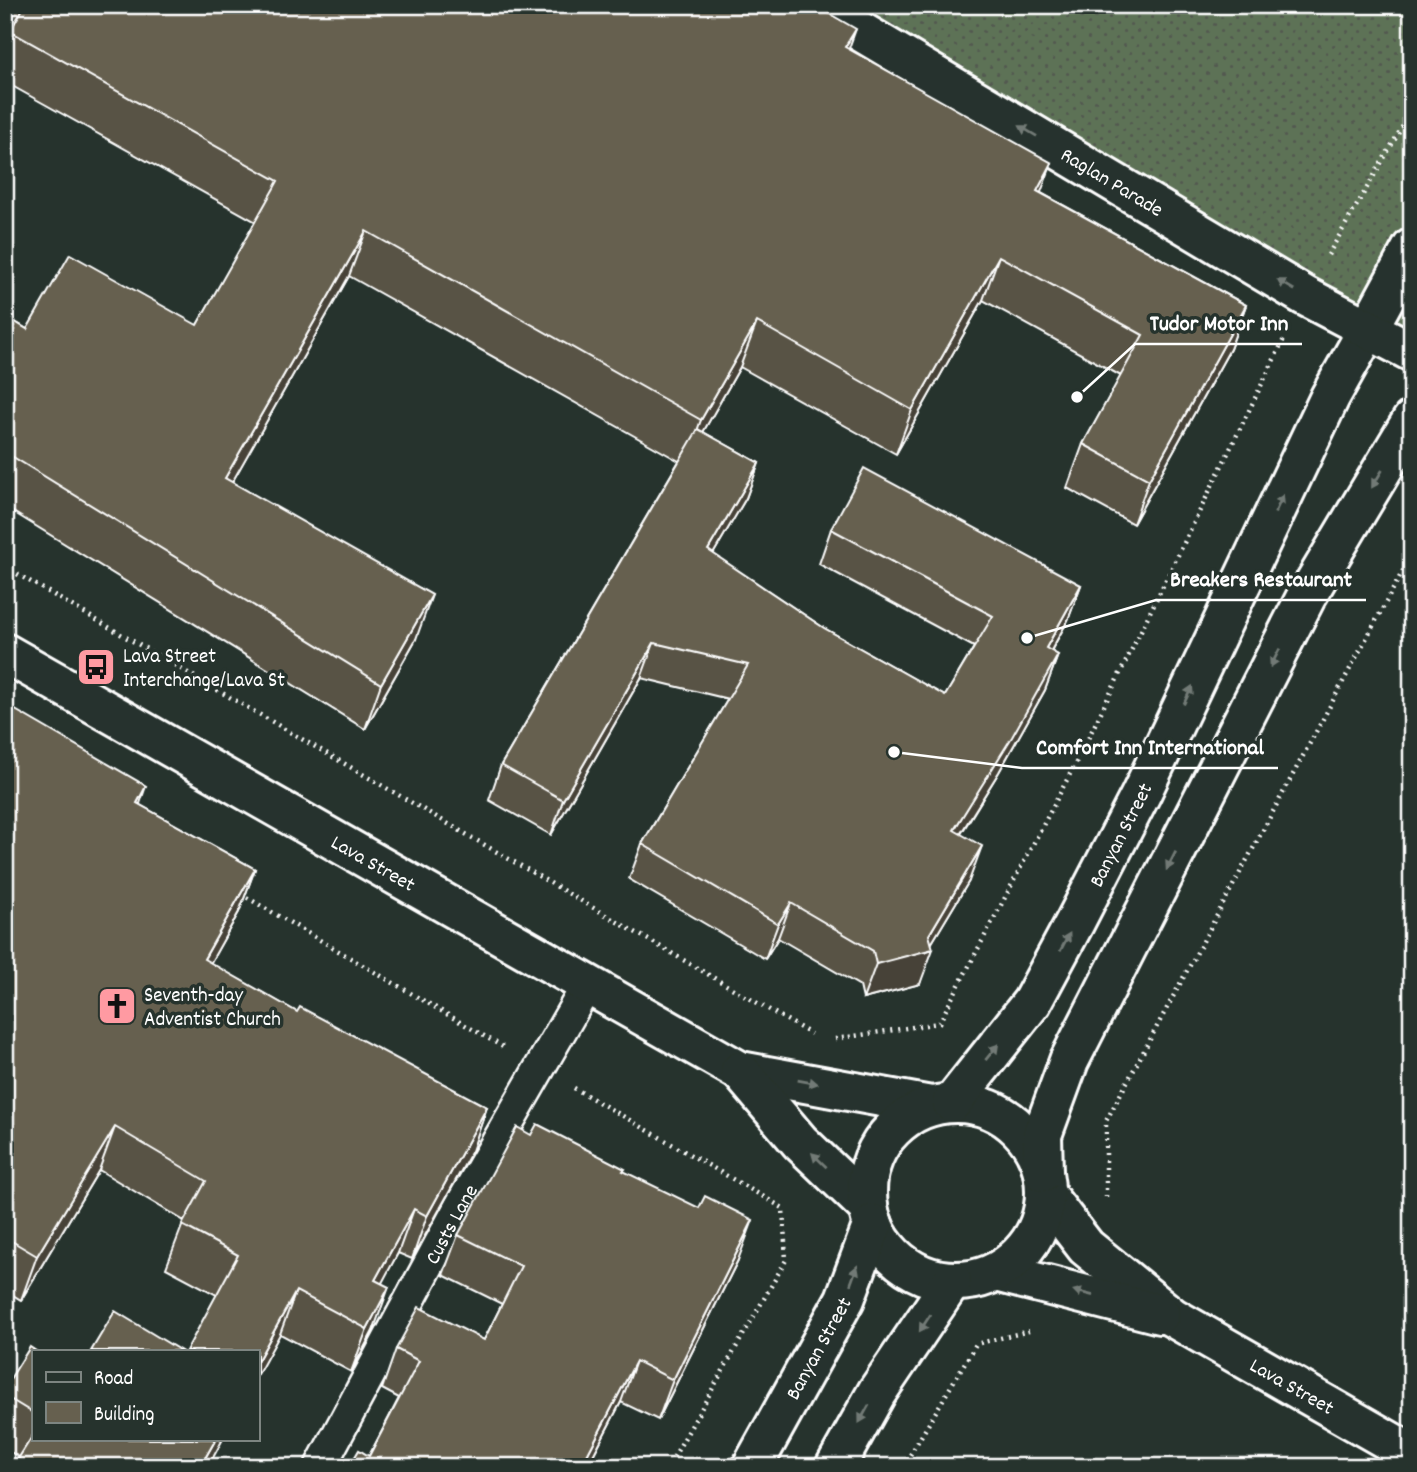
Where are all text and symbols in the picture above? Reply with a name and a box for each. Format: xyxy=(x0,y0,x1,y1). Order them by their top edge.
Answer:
one-way arrow xyxy=(1018,125,1037,138)
street label: Raglan Parade xyxy=(1054,142,1168,226)
one-way arrow xyxy=(1277,279,1296,292)
callout: Tudor Motor Inn xyxy=(1135,300,1302,344)
text: Tudor Motor Inn xyxy=(1150,309,1289,342)
one-way arrow xyxy=(1371,469,1383,488)
one-way arrow xyxy=(1274,494,1285,514)
callout: Breakers Restaurant xyxy=(1156,556,1366,600)
text: Breakers Restaurant xyxy=(1170,565,1353,598)
place label: Lava Street Interchange/Lava St xyxy=(123,643,285,697)
bus stop icon: Lava Street Interchange/Lava St xyxy=(75,646,117,688)
one-way arrow xyxy=(1269,648,1281,668)
one-way arrow xyxy=(1183,685,1194,705)
callout: Comfort Inn International xyxy=(1022,724,1278,768)
text: Comfort Inn International xyxy=(1036,733,1264,766)
street label: Banyan Street xyxy=(1083,779,1162,893)
street label: Lava Street xyxy=(324,829,420,901)
one-way arrow xyxy=(1166,851,1177,871)
one-way arrow xyxy=(1059,932,1070,952)
place label: Seventh-day Adventist Church xyxy=(144,982,281,1036)
church icon: Seventh-day Adventist Church xyxy=(96,985,138,1027)
one-way arrow xyxy=(984,1044,999,1061)
one-way arrow xyxy=(797,1077,819,1088)
one-way arrow xyxy=(810,1152,827,1169)
street label: Custs Lane xyxy=(419,1180,487,1271)
one-way arrow xyxy=(849,1264,860,1285)
one-way arrow xyxy=(1072,1287,1094,1298)
street label: Banyan Street xyxy=(780,1292,861,1406)
one-way arrow xyxy=(918,1314,932,1332)
legend xyxy=(32,1350,259,1440)
street label: Lava Street xyxy=(1243,1352,1339,1424)
text: Road xyxy=(94,1365,133,1395)
text: Building xyxy=(94,1401,154,1431)
one-way arrow xyxy=(858,1405,870,1424)

